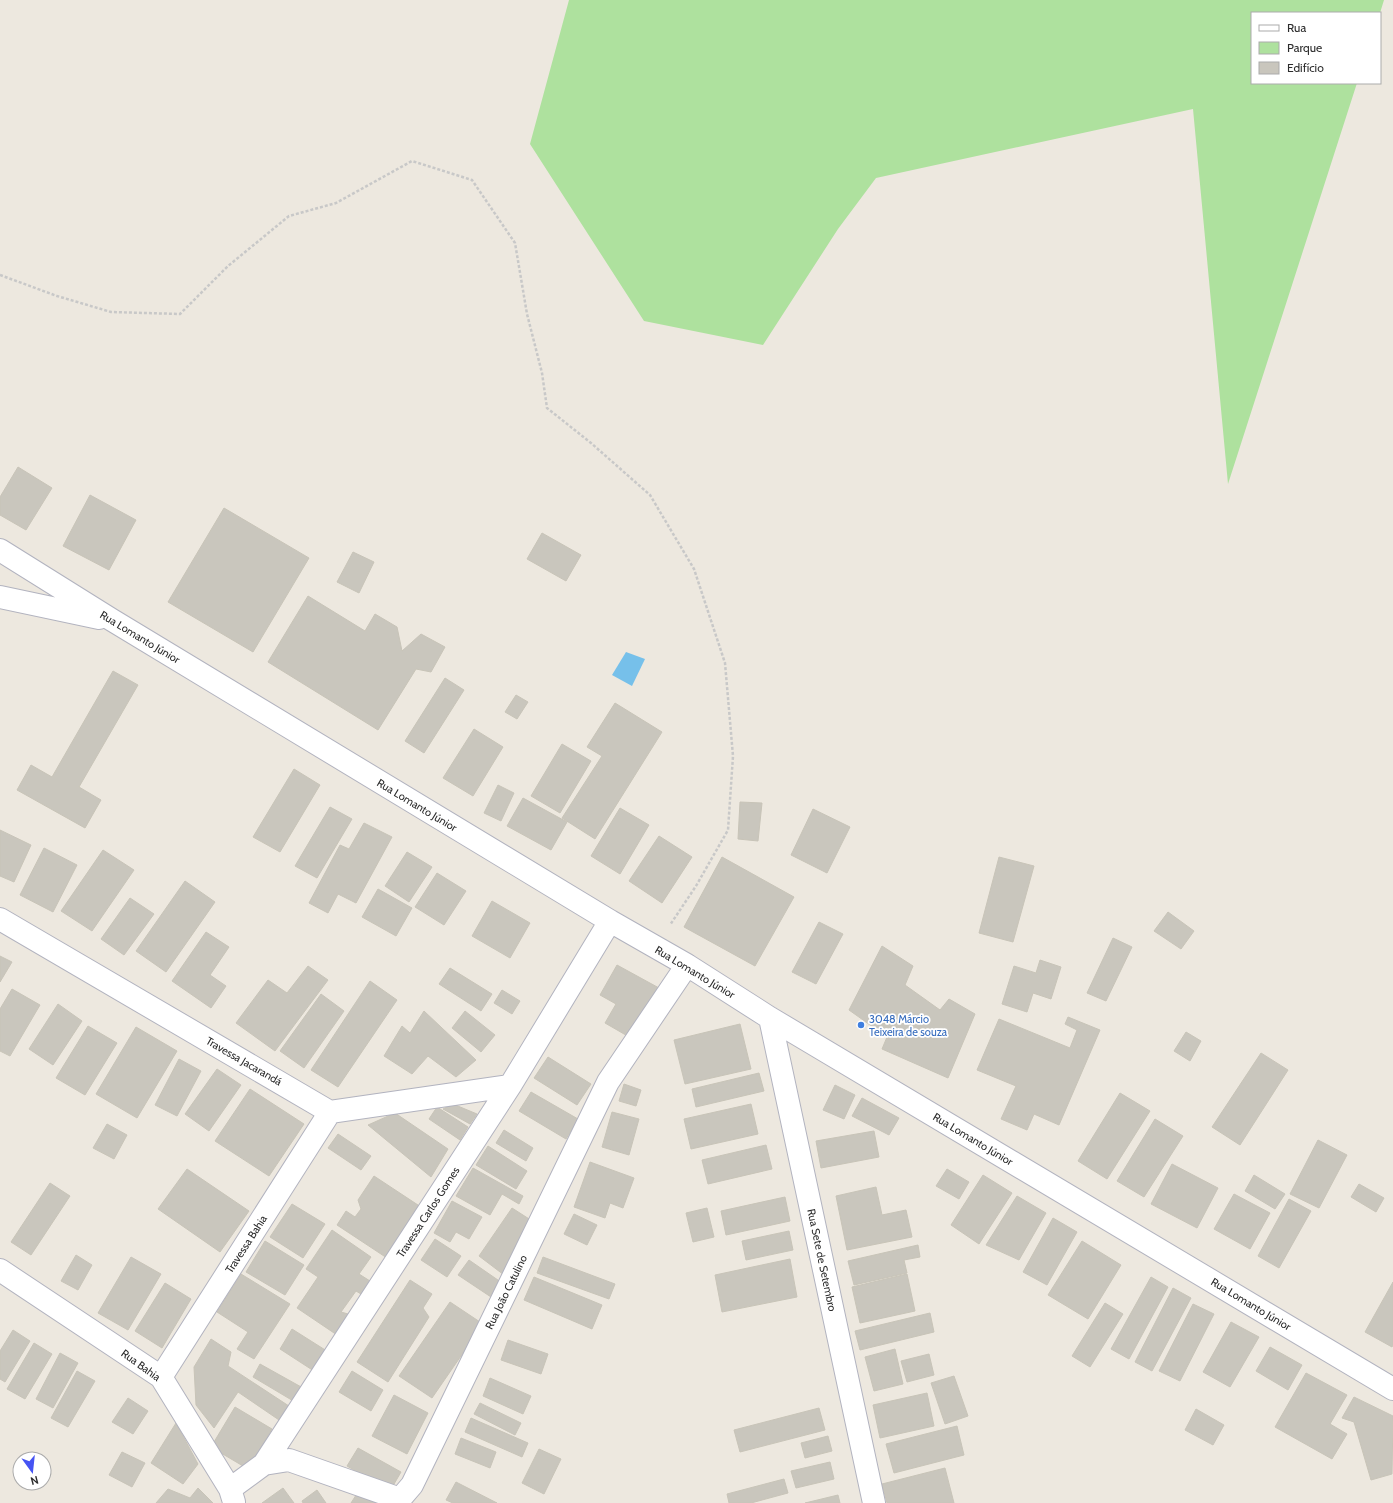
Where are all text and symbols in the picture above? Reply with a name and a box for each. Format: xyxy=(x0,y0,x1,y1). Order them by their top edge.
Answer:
legend xyxy=(1251,12,1381,84)
text: Rua xyxy=(1287,20,1306,35)
text: Parque xyxy=(1287,40,1322,55)
text: Edifício xyxy=(1287,60,1324,75)
street label: Rua Lomanto Júnior xyxy=(97,608,183,667)
street label: Rua Lomanto Júnior xyxy=(374,776,460,835)
street label: Rua Lomanto Júnior xyxy=(652,943,738,1002)
place label: 3048 Márcio Teixeira de souza xyxy=(869,1012,948,1039)
marker: 3048 Márcio Teixeira de souza xyxy=(856,1020,866,1030)
street label: Travessa Jacarandá xyxy=(203,1034,285,1089)
street label: Rua Lomanto Júnior xyxy=(930,1110,1016,1169)
street label: Travessa Carlos Gomes xyxy=(393,1164,463,1260)
street label: Rua Sete de Setembro xyxy=(804,1207,840,1313)
street label: Travessa Bahia xyxy=(222,1212,270,1276)
street label: Rua João Catulino xyxy=(482,1252,530,1332)
street label: Rua Lomanto Júnior xyxy=(1208,1275,1294,1334)
street label: Rua Bahia xyxy=(118,1346,164,1384)
north arrow xyxy=(12,1451,52,1491)
text: N xyxy=(29,1473,40,1488)

